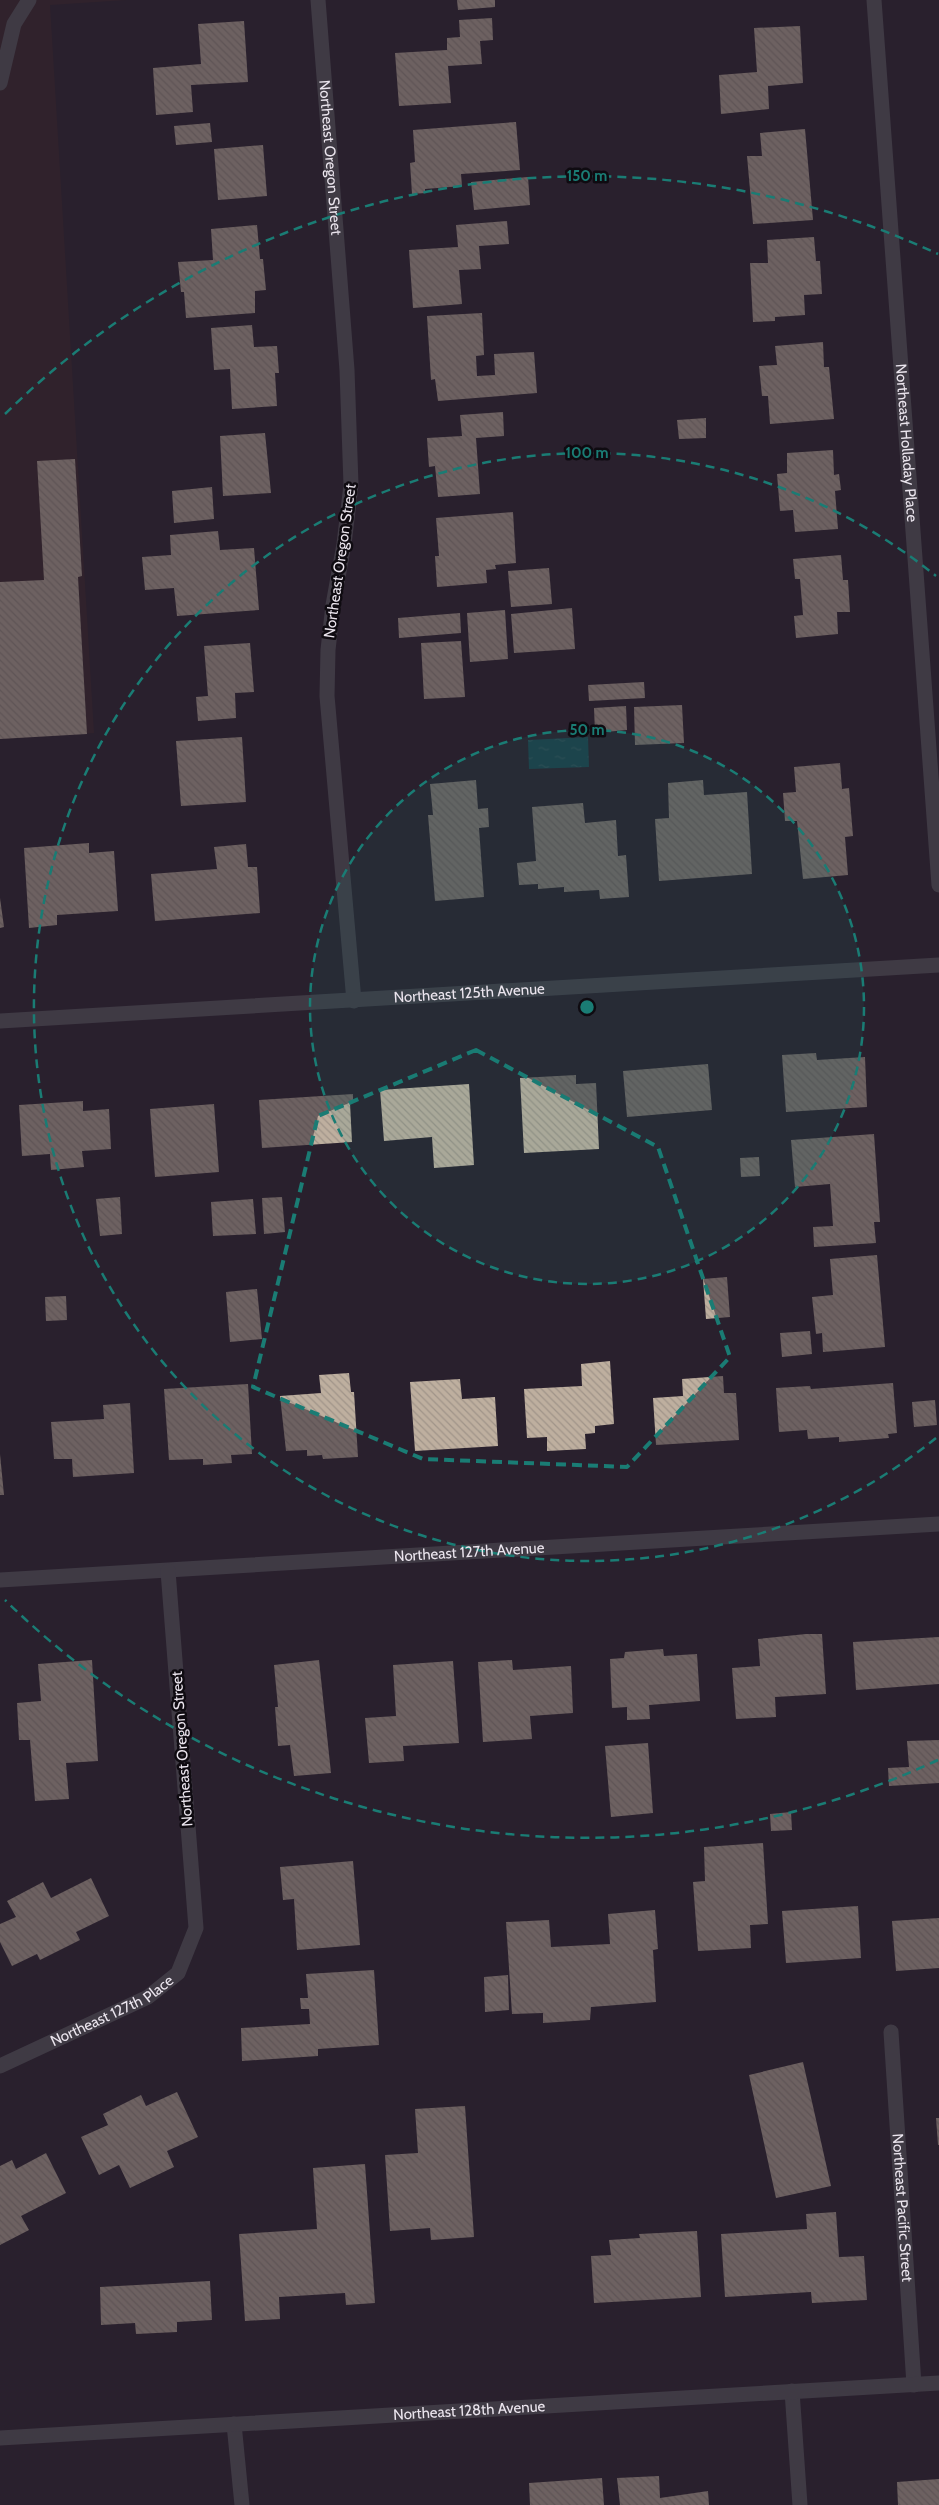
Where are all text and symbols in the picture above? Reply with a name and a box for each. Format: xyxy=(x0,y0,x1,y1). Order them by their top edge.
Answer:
street label: Northeast Oregon Street xyxy=(315,79,345,236)
text: 150 m xyxy=(567,167,607,185)
street label: Northeast Holladay Place xyxy=(892,363,921,523)
text: 100 m xyxy=(565,444,609,462)
street label: Northeast Oregon Street xyxy=(320,483,360,639)
text: 50 m xyxy=(569,721,605,739)
street label: Northeast 125th Avenue xyxy=(393,980,545,1007)
centre of rings xyxy=(578,998,596,1016)
street label: Northeast 127th Avenue xyxy=(393,1539,545,1565)
street label: Northeast Oregon Street xyxy=(168,1671,196,1827)
street label: Northeast 127th Place xyxy=(48,1971,177,2050)
street label: Northeast Pacific Street xyxy=(889,2133,916,2282)
street label: Northeast 128th Avenue xyxy=(393,2397,546,2424)

